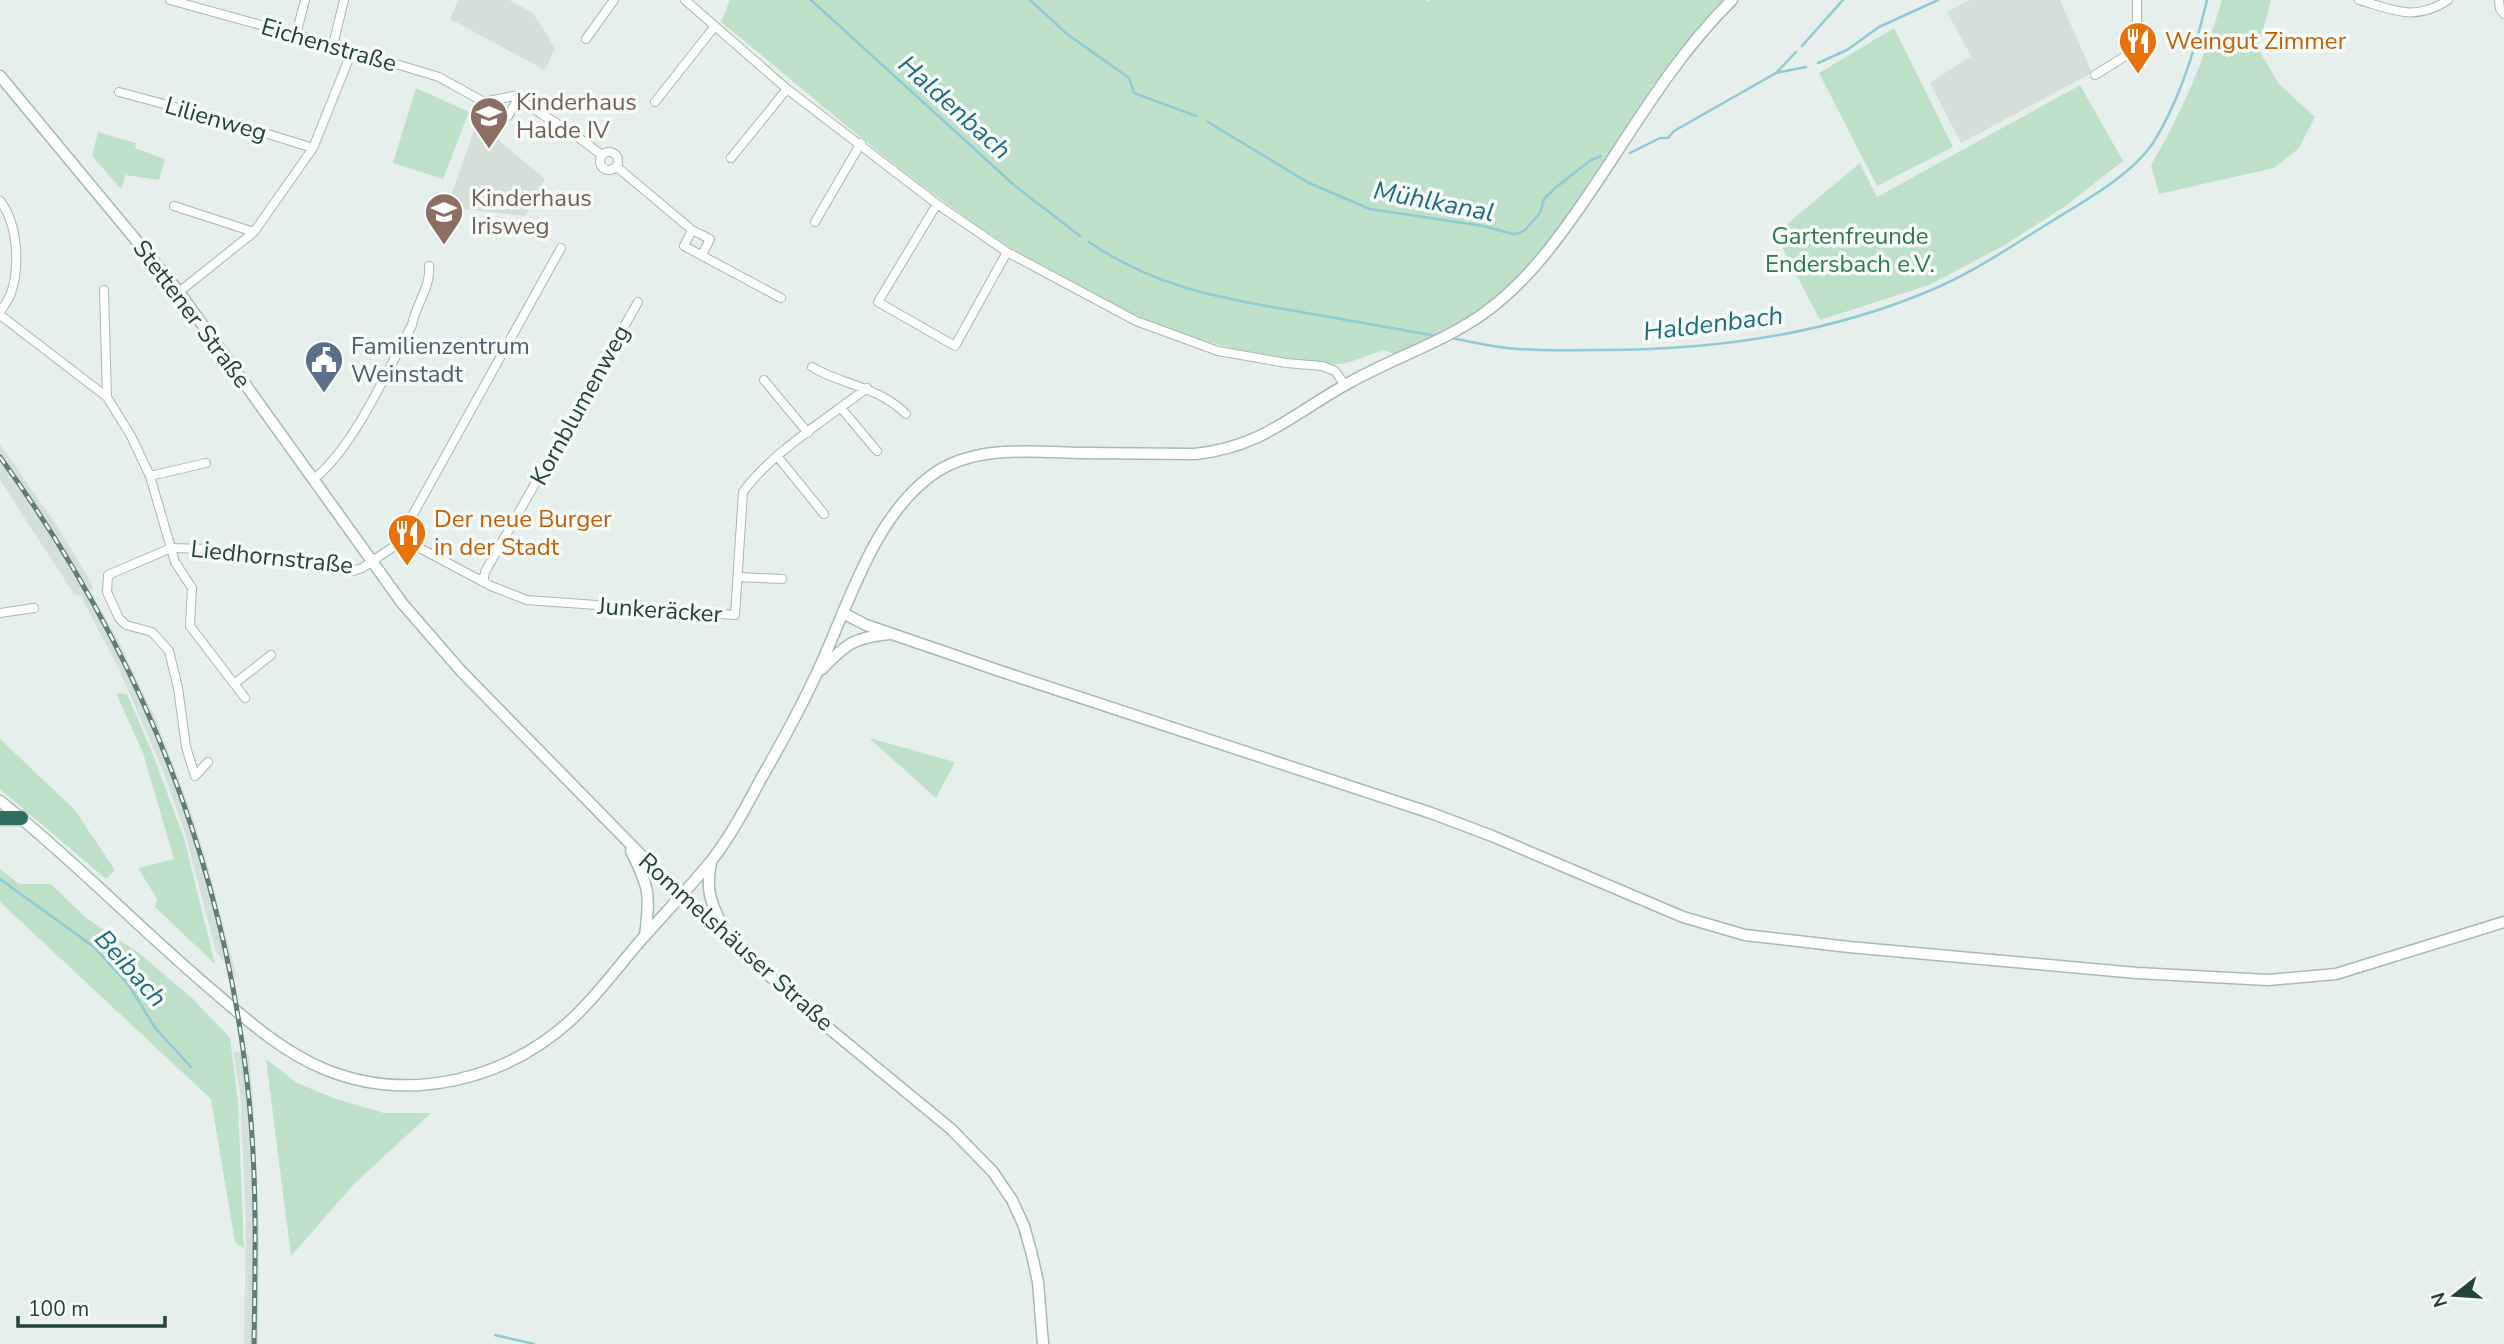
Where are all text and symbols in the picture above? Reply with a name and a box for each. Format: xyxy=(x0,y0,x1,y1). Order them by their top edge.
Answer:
street label: Eichenstraße xyxy=(258,10,400,80)
restaurant icon: Weingut Zimmer xyxy=(2117,20,2159,75)
place label: Weingut Zimmer xyxy=(2165,25,2347,57)
water label: Haldenbach xyxy=(891,47,1019,167)
place label: Kinderhaus Halde IV xyxy=(516,86,637,146)
street label: Lilienweg xyxy=(161,89,271,149)
school or university icon: Kinderhaus Halde IV xyxy=(468,95,510,150)
water label: Mühlkanal xyxy=(1371,173,1497,230)
place label: Kinderhaus Irisweg xyxy=(471,182,592,242)
school or university icon: Kinderhaus Irisweg xyxy=(423,191,465,246)
park label: Gartenfreunde Endersbach e.V. xyxy=(1765,220,1935,280)
street label: Stettener Straße xyxy=(126,233,258,395)
water label: Haldenbach xyxy=(1641,298,1785,349)
street label: Kornblumenweg xyxy=(523,319,637,491)
place label: Familienzentrum Weinstadt xyxy=(351,330,530,390)
public building icon: Familienzentrum Weinstadt xyxy=(303,339,345,394)
place label: Der neue Burger in der Stadt xyxy=(434,503,612,563)
restaurant icon: Der neue Burger in der Stadt xyxy=(386,512,428,567)
street label: Liedhornstraße xyxy=(189,533,355,581)
street label: Junkeräcker xyxy=(596,590,724,630)
street label: Rommelshäuser Straße xyxy=(632,846,840,1038)
water label: Beibach xyxy=(86,922,175,1015)
north arrow xyxy=(2420,1260,2490,1330)
scale bar xyxy=(18,1284,164,1328)
text: N xyxy=(2425,1289,2454,1310)
text: 100 m xyxy=(28,1295,89,1323)

